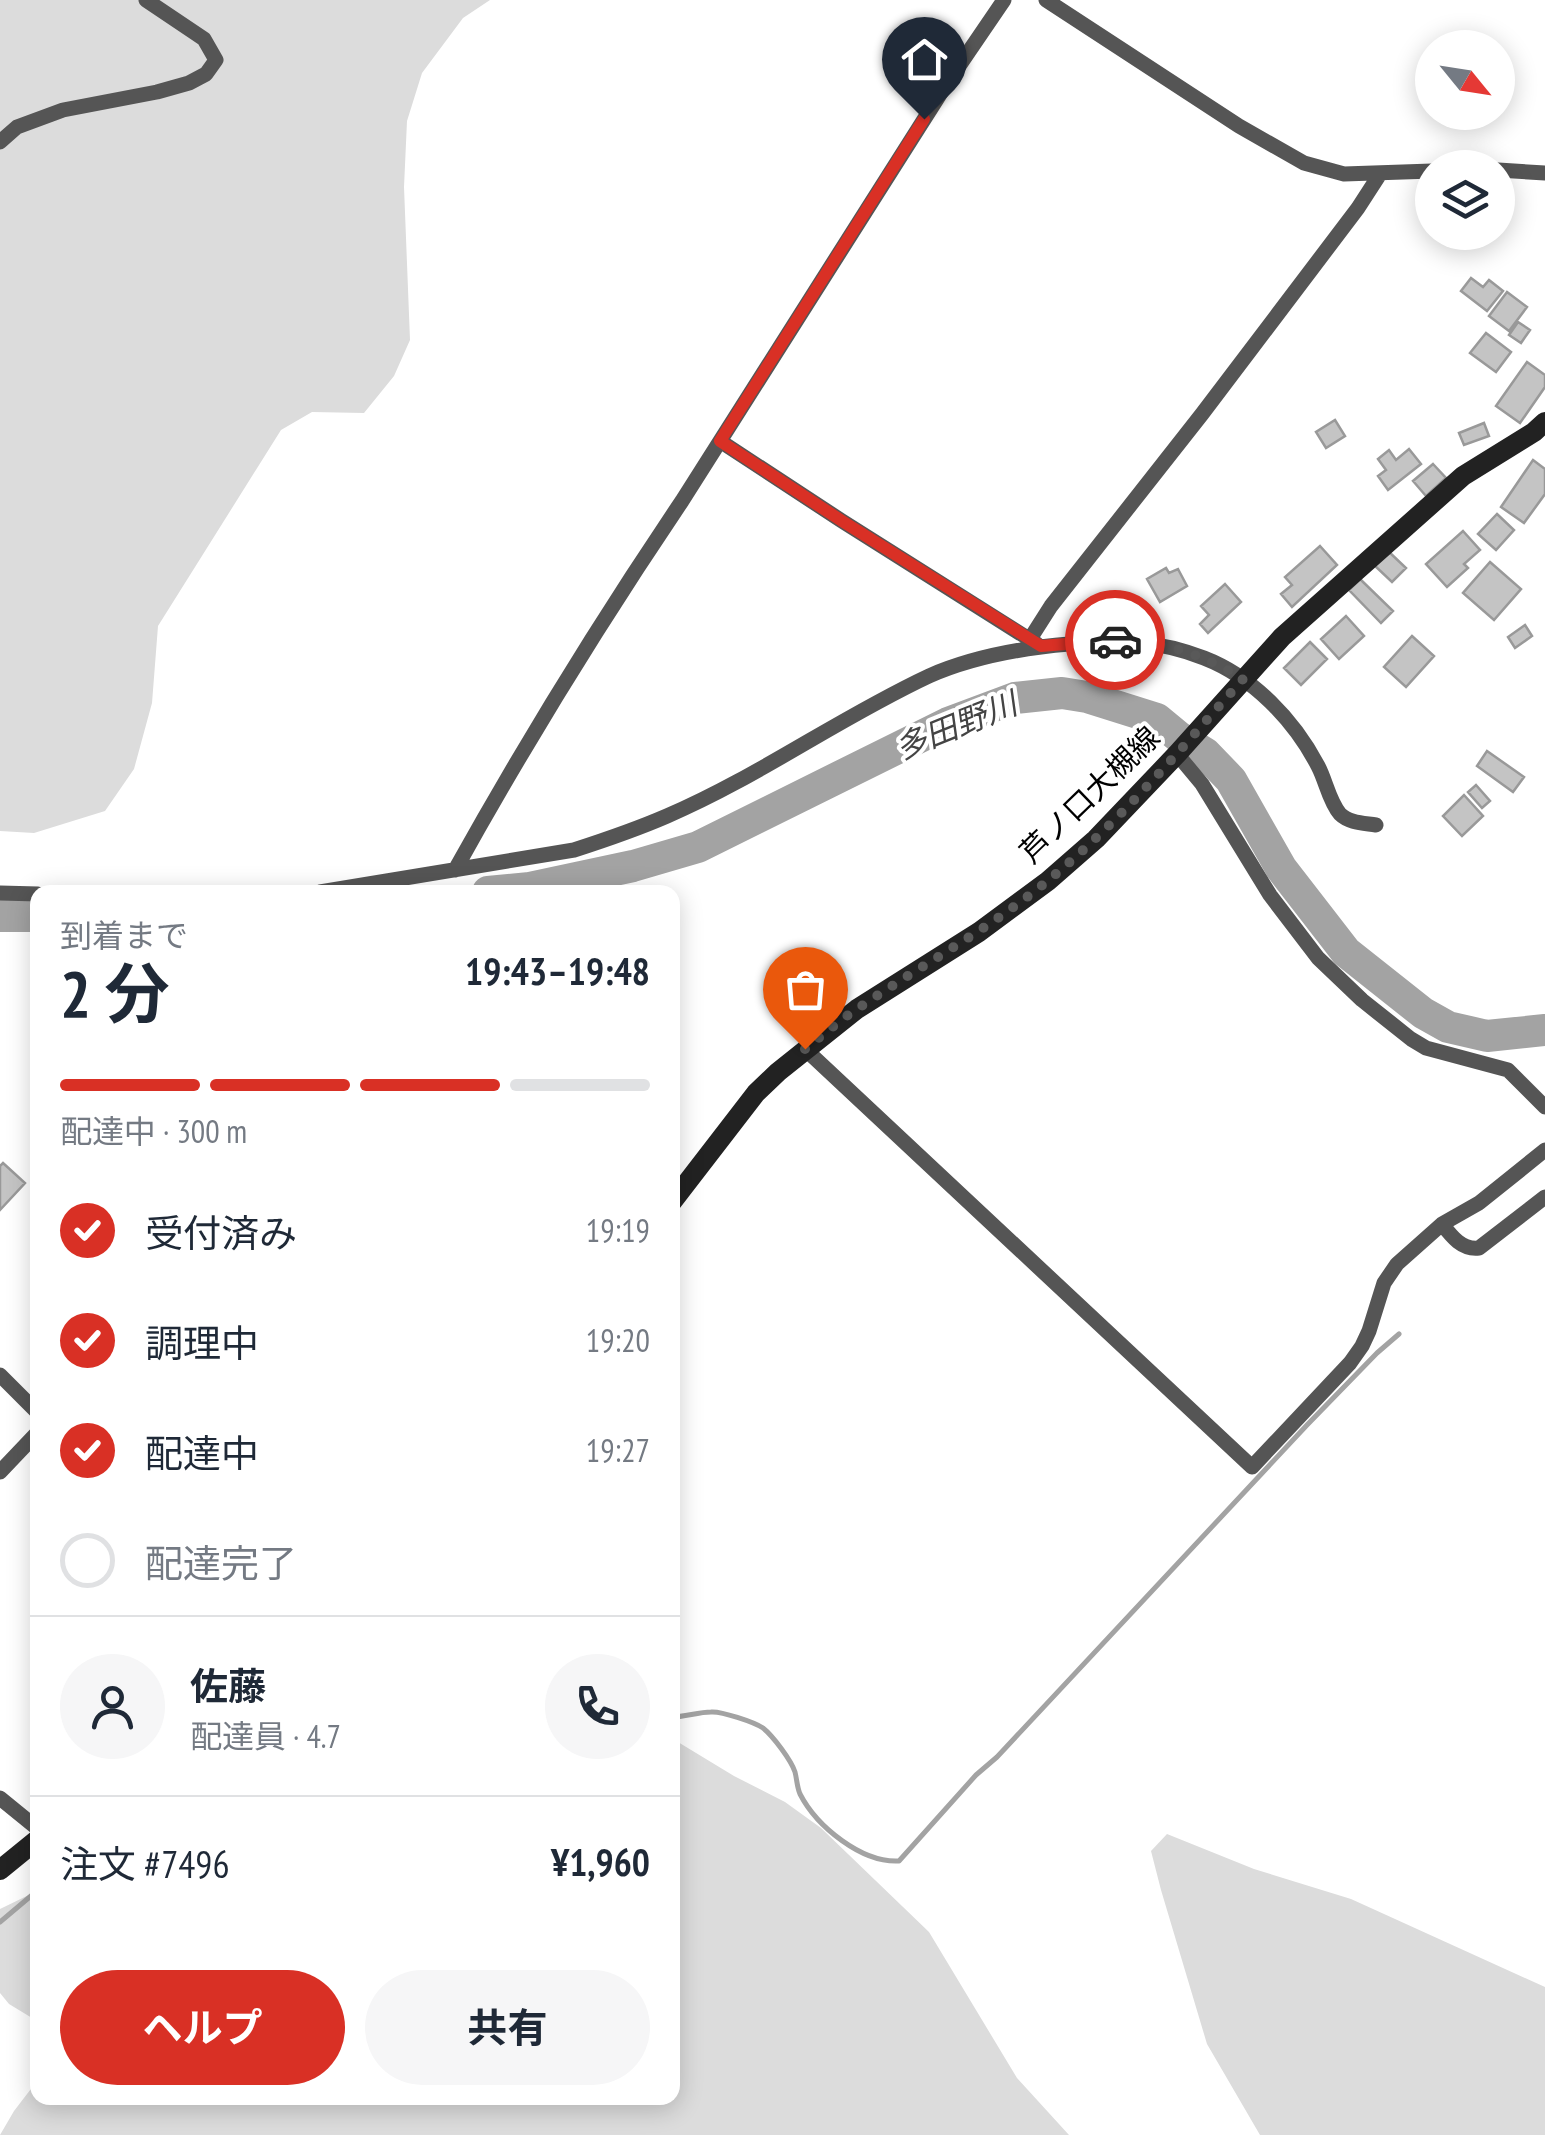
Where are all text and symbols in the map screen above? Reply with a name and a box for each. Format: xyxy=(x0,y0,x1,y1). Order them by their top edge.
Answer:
pin xyxy=(882,17,967,120)
north arrow xyxy=(1415,30,1515,130)
map controls xyxy=(1415,30,1515,250)
icon: home xyxy=(897,32,952,87)
button: layers xyxy=(1415,150,1515,250)
courier xyxy=(1065,590,1165,690)
icon: car xyxy=(1088,613,1143,668)
water label: 多田野川 xyxy=(888,681,1026,769)
street label: 芦ノ口大槻線 xyxy=(1011,717,1167,870)
text: 到着まで xyxy=(60,914,188,956)
text: 19:43–19:48 xyxy=(465,946,650,995)
pin xyxy=(763,947,848,1050)
text: 2 分 xyxy=(60,951,169,1035)
icon: bag xyxy=(778,962,833,1017)
text: 配達中 · 300 m xyxy=(60,1110,247,1152)
icon: check xyxy=(60,1203,115,1258)
text: 受付済み xyxy=(145,1208,297,1257)
text: 19:19 xyxy=(586,1209,650,1251)
icon: check xyxy=(60,1313,115,1368)
text: 調理中 xyxy=(145,1318,259,1367)
text: 19:20 xyxy=(586,1319,650,1361)
icon: check xyxy=(60,1423,115,1478)
text: 配達中 xyxy=(145,1428,259,1477)
text: 19:27 xyxy=(586,1429,650,1471)
text: 配達完了 xyxy=(145,1538,297,1587)
button: person xyxy=(60,1654,165,1759)
button: phone xyxy=(545,1654,650,1759)
text: 佐藤 xyxy=(190,1661,266,1710)
text: 配達員 · 4.7 xyxy=(190,1715,341,1757)
text: ¥1,960 xyxy=(551,1837,650,1886)
text: 注文 #7496 xyxy=(60,1839,230,1888)
button: ヘルプ xyxy=(60,1970,345,2085)
button: 共有 xyxy=(365,1970,650,2085)

